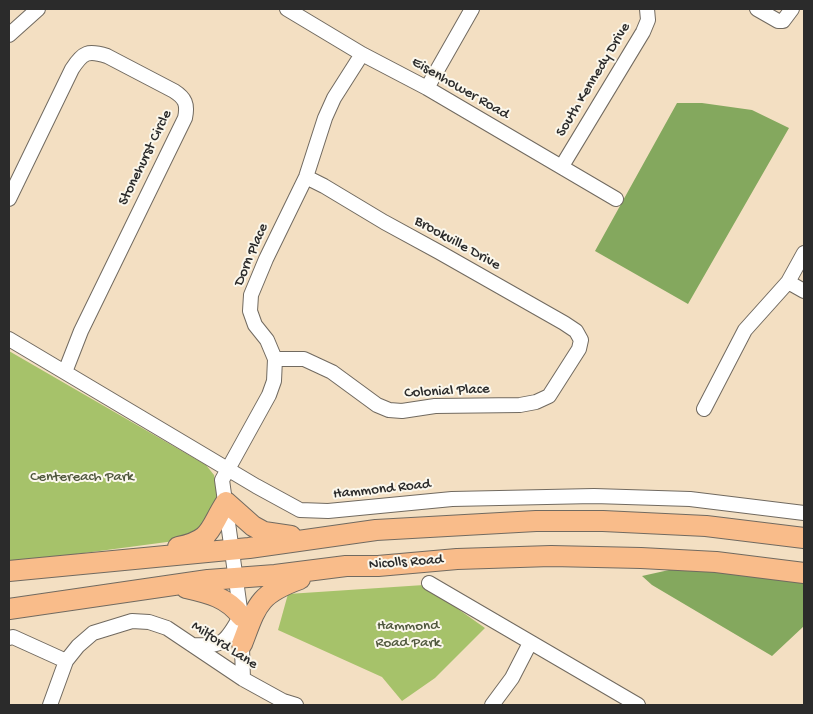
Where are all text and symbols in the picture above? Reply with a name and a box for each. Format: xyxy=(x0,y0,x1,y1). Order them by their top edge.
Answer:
street label: South Kennedy Drive xyxy=(553,20,635,140)
street label: Eisenhower Road xyxy=(408,54,512,124)
street label: Stonehurst Circle xyxy=(115,107,177,209)
street label: Brookville Drive xyxy=(411,213,503,275)
street label: Dorn Place xyxy=(231,221,273,289)
street label: Colonial Place xyxy=(404,381,490,403)
park label: Centereach Park xyxy=(30,469,134,487)
street label: Hammond Road xyxy=(332,476,432,504)
street label: Nicolls Road xyxy=(368,551,444,575)
street label: Milford Lane xyxy=(187,618,261,674)
park label: Hammond Road Park xyxy=(376,618,440,653)

